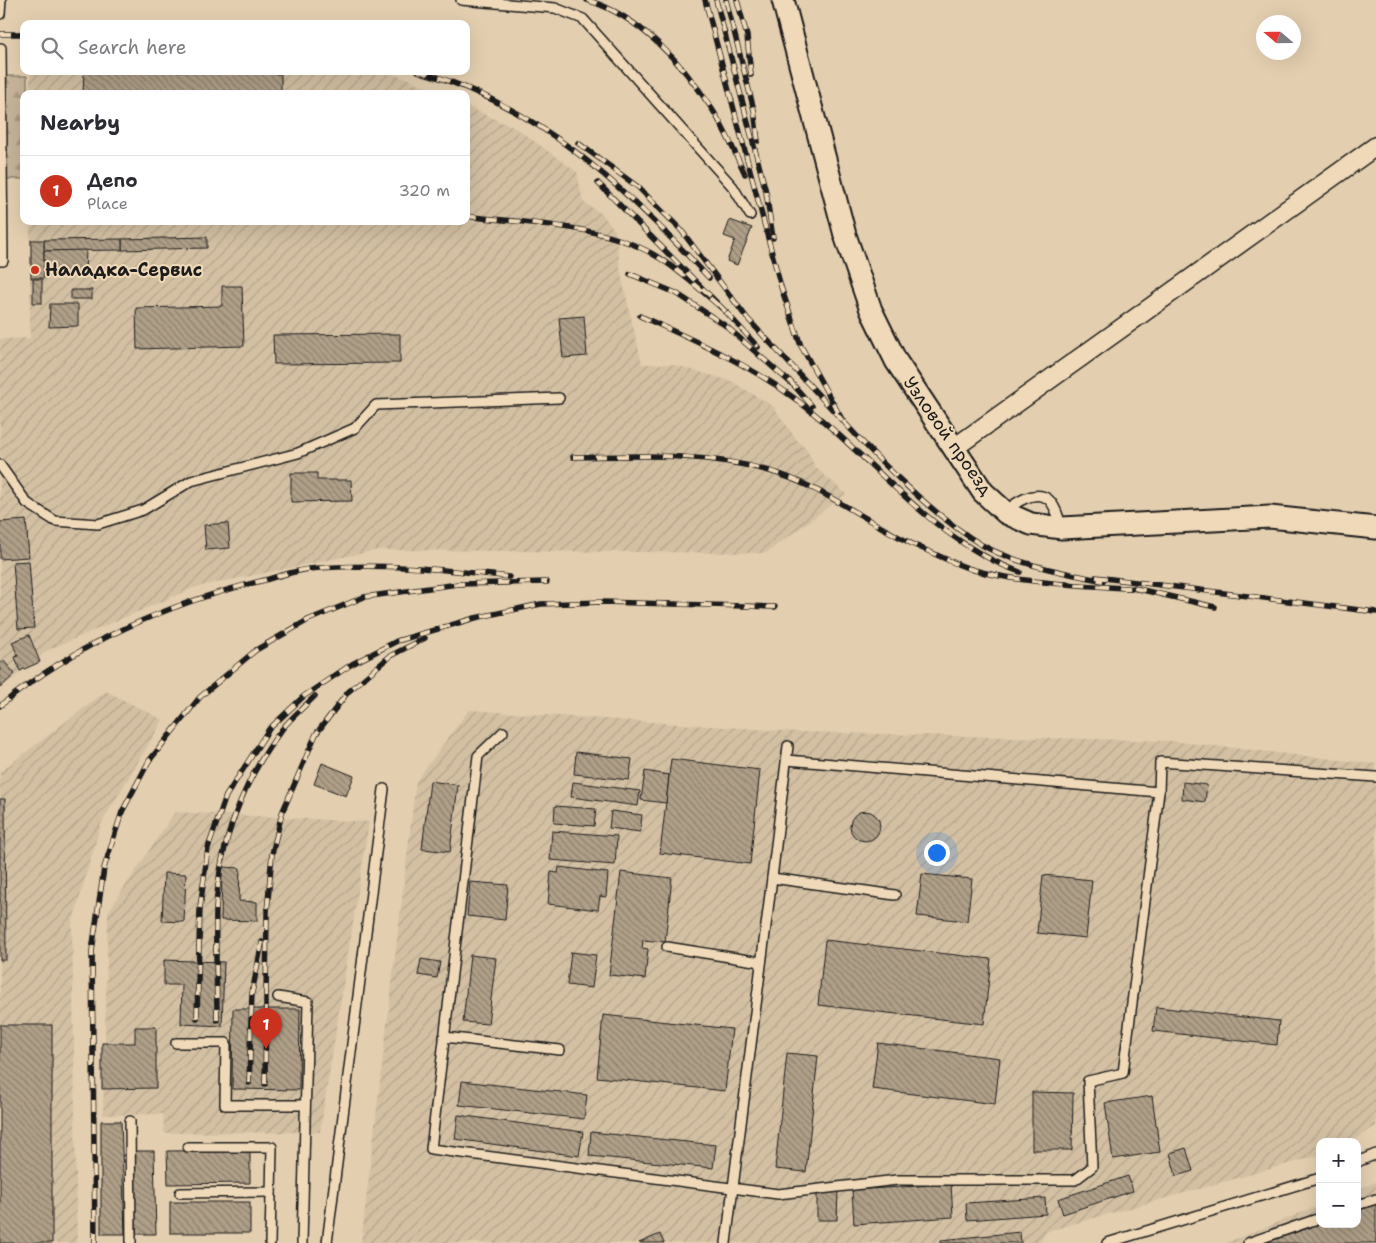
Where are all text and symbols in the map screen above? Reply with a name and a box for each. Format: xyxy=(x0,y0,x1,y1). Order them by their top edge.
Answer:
north arrow xyxy=(1256,15,1301,60)
search box xyxy=(20,20,470,75)
icon: search xyxy=(38,34,66,62)
text: Search here xyxy=(78,35,187,60)
text: Nearby xyxy=(40,109,120,137)
text: Депо xyxy=(87,168,138,193)
text: 1 xyxy=(52,180,60,201)
text: 320 m xyxy=(399,180,450,201)
text: Place xyxy=(87,193,128,214)
place label: Наладка-Сервис xyxy=(45,258,202,282)
marker: Наладка-Сервис xyxy=(29,264,41,276)
street label: Узловой проезд xyxy=(898,372,998,501)
your location xyxy=(924,840,950,866)
pin: 1 xyxy=(250,1008,282,1049)
map controls xyxy=(1316,1138,1361,1228)
button: + xyxy=(1316,1138,1361,1183)
button: − xyxy=(1316,1183,1361,1228)

